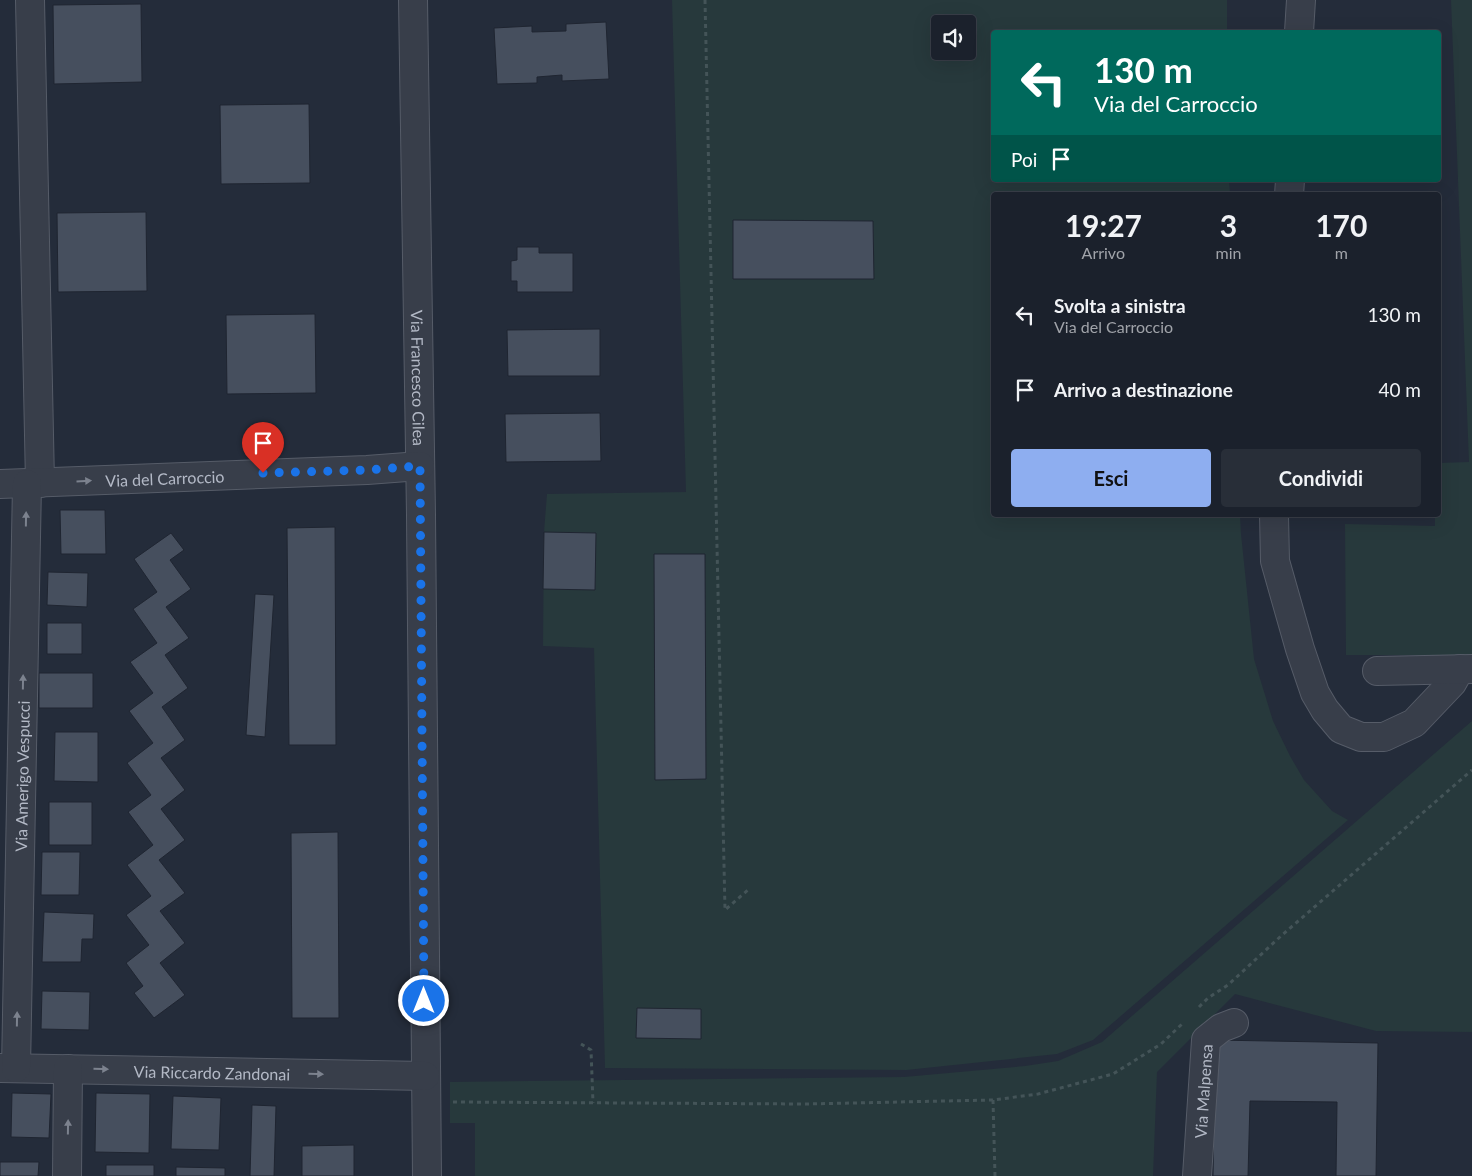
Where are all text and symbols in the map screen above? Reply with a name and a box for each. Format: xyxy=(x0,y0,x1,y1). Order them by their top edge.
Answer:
map controls xyxy=(931,15,976,60)
button: sound xyxy=(931,15,976,60)
text: 130 m xyxy=(1094,48,1193,90)
icon: left xyxy=(1011,50,1076,115)
text: Via del Carroccio xyxy=(1094,90,1258,117)
icon: arrive xyxy=(1047,145,1075,173)
text: Poi xyxy=(1011,148,1037,171)
text: 19:27 xyxy=(1065,207,1142,243)
text: 3 xyxy=(1220,207,1237,243)
text: 170 xyxy=(1315,207,1367,243)
text: Arrivo xyxy=(1082,243,1125,262)
text: min xyxy=(1216,243,1242,262)
text: m xyxy=(1335,243,1348,262)
text: Svolta a sinistra xyxy=(1054,294,1186,317)
icon: left xyxy=(1011,301,1039,329)
text: 130 m xyxy=(1367,303,1421,326)
street label: Via Francesco Cilea xyxy=(408,310,429,446)
text: Via del Carroccio xyxy=(1054,317,1173,336)
icon: arrive xyxy=(1011,376,1039,404)
text: Arrivo a destinazione xyxy=(1054,378,1233,401)
text: 40 m xyxy=(1378,378,1421,401)
pin xyxy=(242,422,284,473)
icon: arrive xyxy=(249,429,277,457)
button: Esci xyxy=(1011,449,1211,507)
button: Condividi xyxy=(1221,449,1421,507)
street label: Via del Carroccio xyxy=(105,466,225,489)
one-way arrow xyxy=(76,477,92,485)
one-way arrow xyxy=(22,511,30,527)
one-way arrow xyxy=(19,674,27,690)
street label: Via Amerigo Vespucci xyxy=(11,700,32,852)
position arrow xyxy=(397,974,449,1026)
one-way arrow xyxy=(13,1011,21,1027)
street label: Via Malpensa xyxy=(1190,1043,1215,1139)
street label: Via Riccardo Zandonai xyxy=(134,1061,290,1083)
one-way arrow xyxy=(93,1066,109,1074)
one-way arrow xyxy=(308,1070,324,1078)
one-way arrow xyxy=(64,1119,72,1135)

